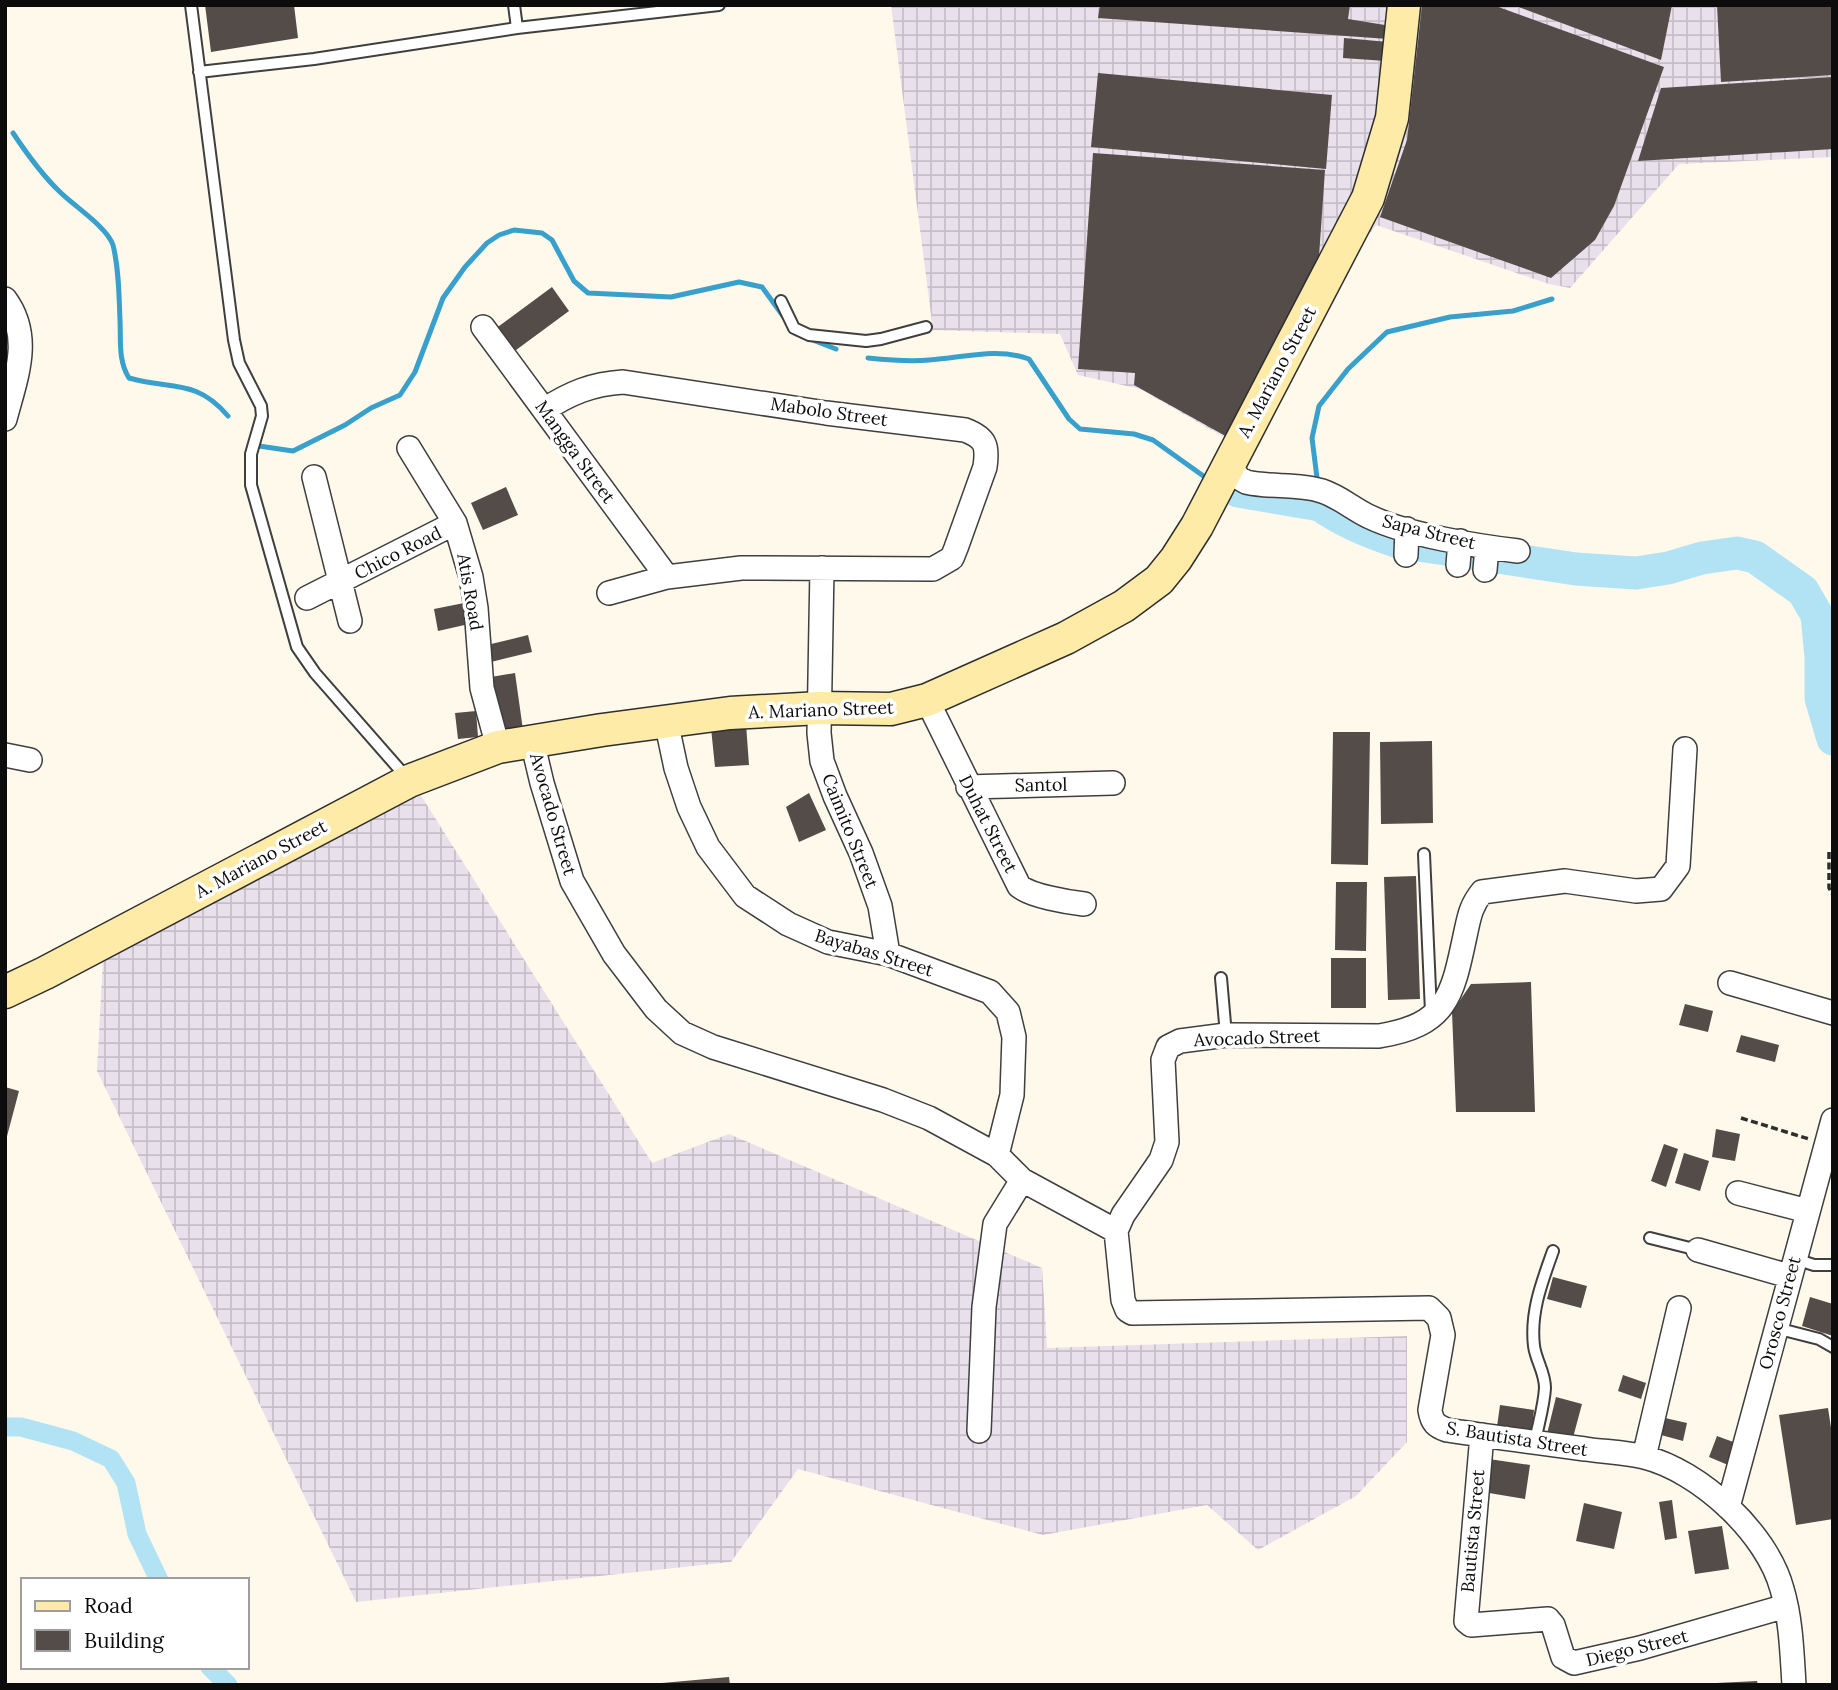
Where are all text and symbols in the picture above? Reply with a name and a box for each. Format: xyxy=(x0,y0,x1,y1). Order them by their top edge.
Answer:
street label: A. Mariano Street xyxy=(1232,302,1321,442)
street label: Mabolo Street xyxy=(769,392,889,431)
street label: Mangga Street xyxy=(530,396,620,508)
street label: Sapa Street xyxy=(1380,509,1478,554)
street label: Chico Road xyxy=(350,521,445,584)
street label: Atis Road xyxy=(452,551,489,633)
street label: A. Mariano Street xyxy=(747,695,894,724)
street label: Avocado Street xyxy=(525,749,582,878)
street label: Caimito Street xyxy=(817,770,884,892)
street label: Duhat Street xyxy=(954,771,1023,877)
street label: Santol xyxy=(1014,773,1068,796)
street label: A. Mariano Street xyxy=(190,814,330,903)
street label: Bayabas Street xyxy=(812,924,936,982)
street label: Avocado Street xyxy=(1192,1024,1321,1051)
street label: Orosco Street xyxy=(1753,1254,1806,1372)
street label: S. Bautista Street xyxy=(1445,1416,1589,1461)
street label: Bautista Street xyxy=(1456,1468,1489,1593)
legend xyxy=(21,1578,248,1669)
text: Road xyxy=(84,1592,133,1619)
street label: Diego Street xyxy=(1583,1624,1690,1671)
text: Building xyxy=(84,1627,164,1654)

